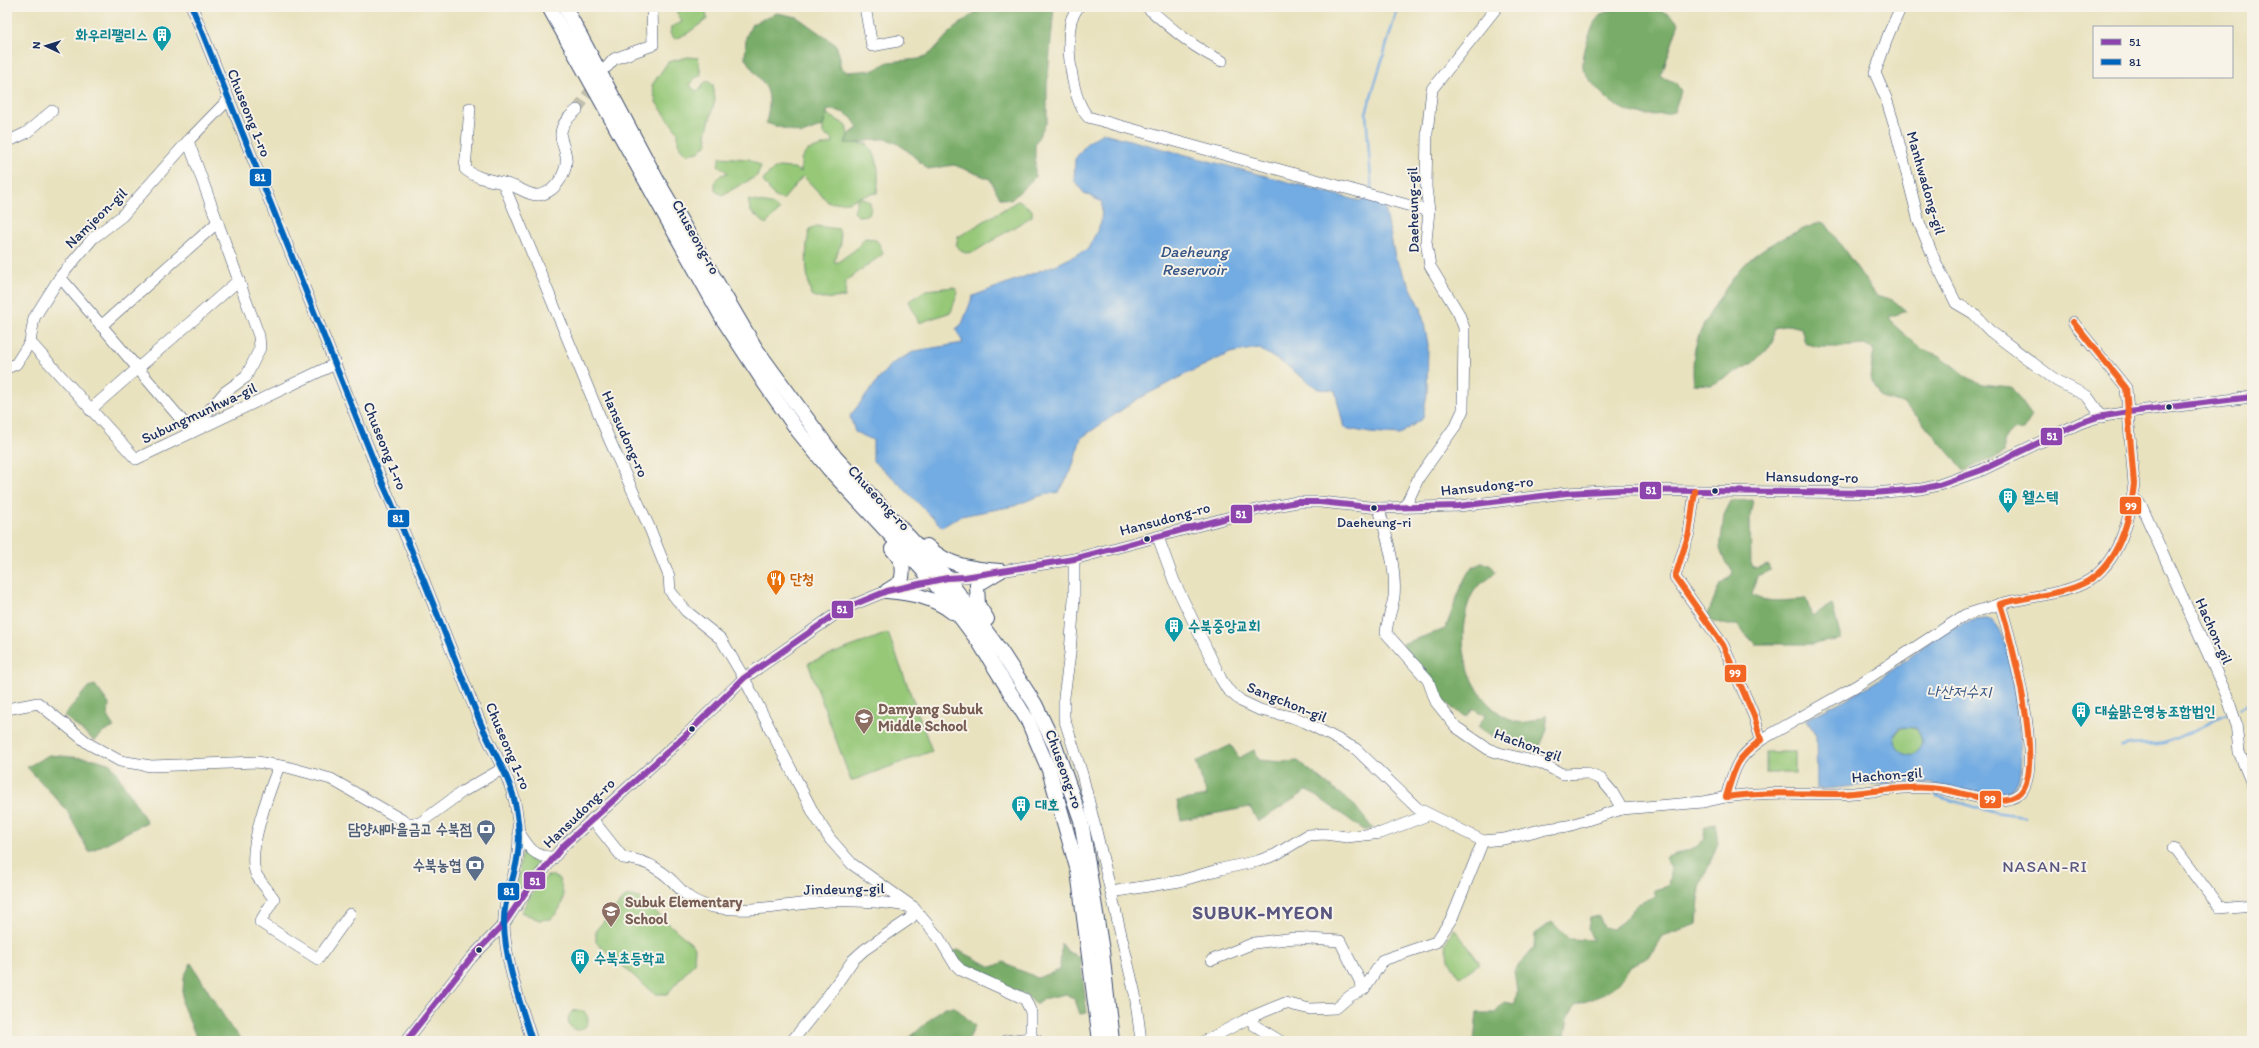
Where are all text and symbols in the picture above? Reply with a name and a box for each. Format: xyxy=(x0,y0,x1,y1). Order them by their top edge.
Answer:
building icon: 화우리팰리스 xyxy=(151,24,173,52)
north arrow xyxy=(26,26,66,66)
place label: 화우리팰리스 xyxy=(76,26,148,44)
legend xyxy=(2093,26,2233,78)
text: 51 xyxy=(2129,35,2141,49)
text: N xyxy=(30,41,43,50)
text: 81 xyxy=(2129,55,2142,69)
street label: Chuseong 1-ro xyxy=(223,66,275,160)
street label: Manhwadong-gil xyxy=(1903,129,1950,237)
street label: Daeheung-gil xyxy=(1403,166,1423,253)
line badge: 81 xyxy=(249,168,272,187)
text: 81 xyxy=(254,171,266,184)
street label: Namjeon-gil xyxy=(61,183,131,252)
street label: Chuseong-ro xyxy=(668,196,724,278)
water label: Daeheung Reservoir xyxy=(1160,242,1230,279)
street label: Subungmunhwa-gil xyxy=(139,378,260,448)
street label: Hansudong-ro xyxy=(598,388,652,480)
street label: Chuseong 1-ro xyxy=(359,399,411,493)
unlabelled marker xyxy=(2164,402,2174,412)
line badge: 51 xyxy=(2040,427,2063,446)
text: 51 xyxy=(2047,430,2058,443)
street label: Chuseong-ro xyxy=(844,462,914,534)
street label: Hansudong-ro xyxy=(1765,467,1859,487)
street label: Hansudong-ro xyxy=(1440,472,1534,500)
line badge: 51 xyxy=(1639,481,1662,500)
text: 51 xyxy=(1646,484,1657,497)
unlabelled marker xyxy=(1710,486,1720,496)
building icon: 웰스텍 xyxy=(1997,486,2019,514)
place label: 웰스텍 xyxy=(2022,488,2058,506)
line badge: 99 xyxy=(2119,496,2142,515)
street label: Hansudong-ro xyxy=(1118,498,1212,540)
text: 99 xyxy=(2125,500,2137,513)
marker: Daeheung-ri xyxy=(1369,503,1379,513)
line badge: 51 xyxy=(1230,504,1253,524)
text: 51 xyxy=(1236,508,1247,521)
line badge: 81 xyxy=(387,509,410,528)
text: 81 xyxy=(392,512,404,525)
place label: Daeheung-ri xyxy=(1337,514,1411,531)
unlabelled marker xyxy=(1142,534,1152,544)
restaurant icon: 단청 xyxy=(765,568,787,596)
place label: 단청 xyxy=(790,570,814,588)
street label: Hachon-gil xyxy=(2191,595,2237,668)
line badge: 51 xyxy=(831,600,854,619)
text: 51 xyxy=(837,603,848,616)
building icon: 수북중앙교회 xyxy=(1163,615,1185,643)
place label: 수북중앙교회 xyxy=(1188,617,1260,635)
line badge: 99 xyxy=(1724,664,1747,683)
text: 99 xyxy=(1729,667,1741,680)
street label: Sangchon-gil xyxy=(1244,678,1330,727)
water label: 나산저수지 xyxy=(1927,682,1993,701)
street label: Chuseong 1-ro xyxy=(481,700,535,792)
place label: Damyang Subuk Middle School xyxy=(878,700,983,735)
building icon: 대숲맑은영농조합법인 xyxy=(2070,700,2092,728)
place label: 대숲맑은영농조합법인 xyxy=(2095,702,2216,720)
school or university icon: Damyang Subuk Middle School xyxy=(853,707,875,735)
unlabelled marker xyxy=(687,724,697,734)
street label: Hachon-gil xyxy=(1492,724,1565,766)
street label: Chuseong-ro xyxy=(1041,727,1087,811)
street label: Hachon-gil xyxy=(1851,764,1924,786)
street label: Hansudong-ro xyxy=(539,774,619,852)
line badge: 99 xyxy=(1979,790,2002,809)
text: 99 xyxy=(1984,793,1996,806)
building icon: 대호 xyxy=(1010,794,1032,822)
place label: 대호 xyxy=(1035,796,1059,814)
bank icon: 담양새마을금고 수북점 xyxy=(475,818,497,846)
place label: 담양새마을금고 수북점 xyxy=(348,820,472,838)
bank icon: 수북농협 xyxy=(464,854,486,882)
place label: 수북농협 xyxy=(413,856,461,874)
district label: NASAN-RI xyxy=(2002,856,2088,876)
line badge: 51 xyxy=(523,871,546,890)
text: 51 xyxy=(530,875,541,888)
street label: Jindeung-gil xyxy=(803,879,885,899)
line badge: 81 xyxy=(497,882,520,901)
text: 81 xyxy=(503,885,515,898)
place label: Subuk Elementary School xyxy=(625,893,743,928)
school or university icon: Subuk Elementary School xyxy=(600,900,622,928)
district label: SUBUK-MYEON xyxy=(1192,901,1334,924)
unlabelled marker xyxy=(474,945,484,955)
building icon: 수북초등학교 xyxy=(569,947,591,975)
place label: 수북초등학교 xyxy=(594,949,666,967)

